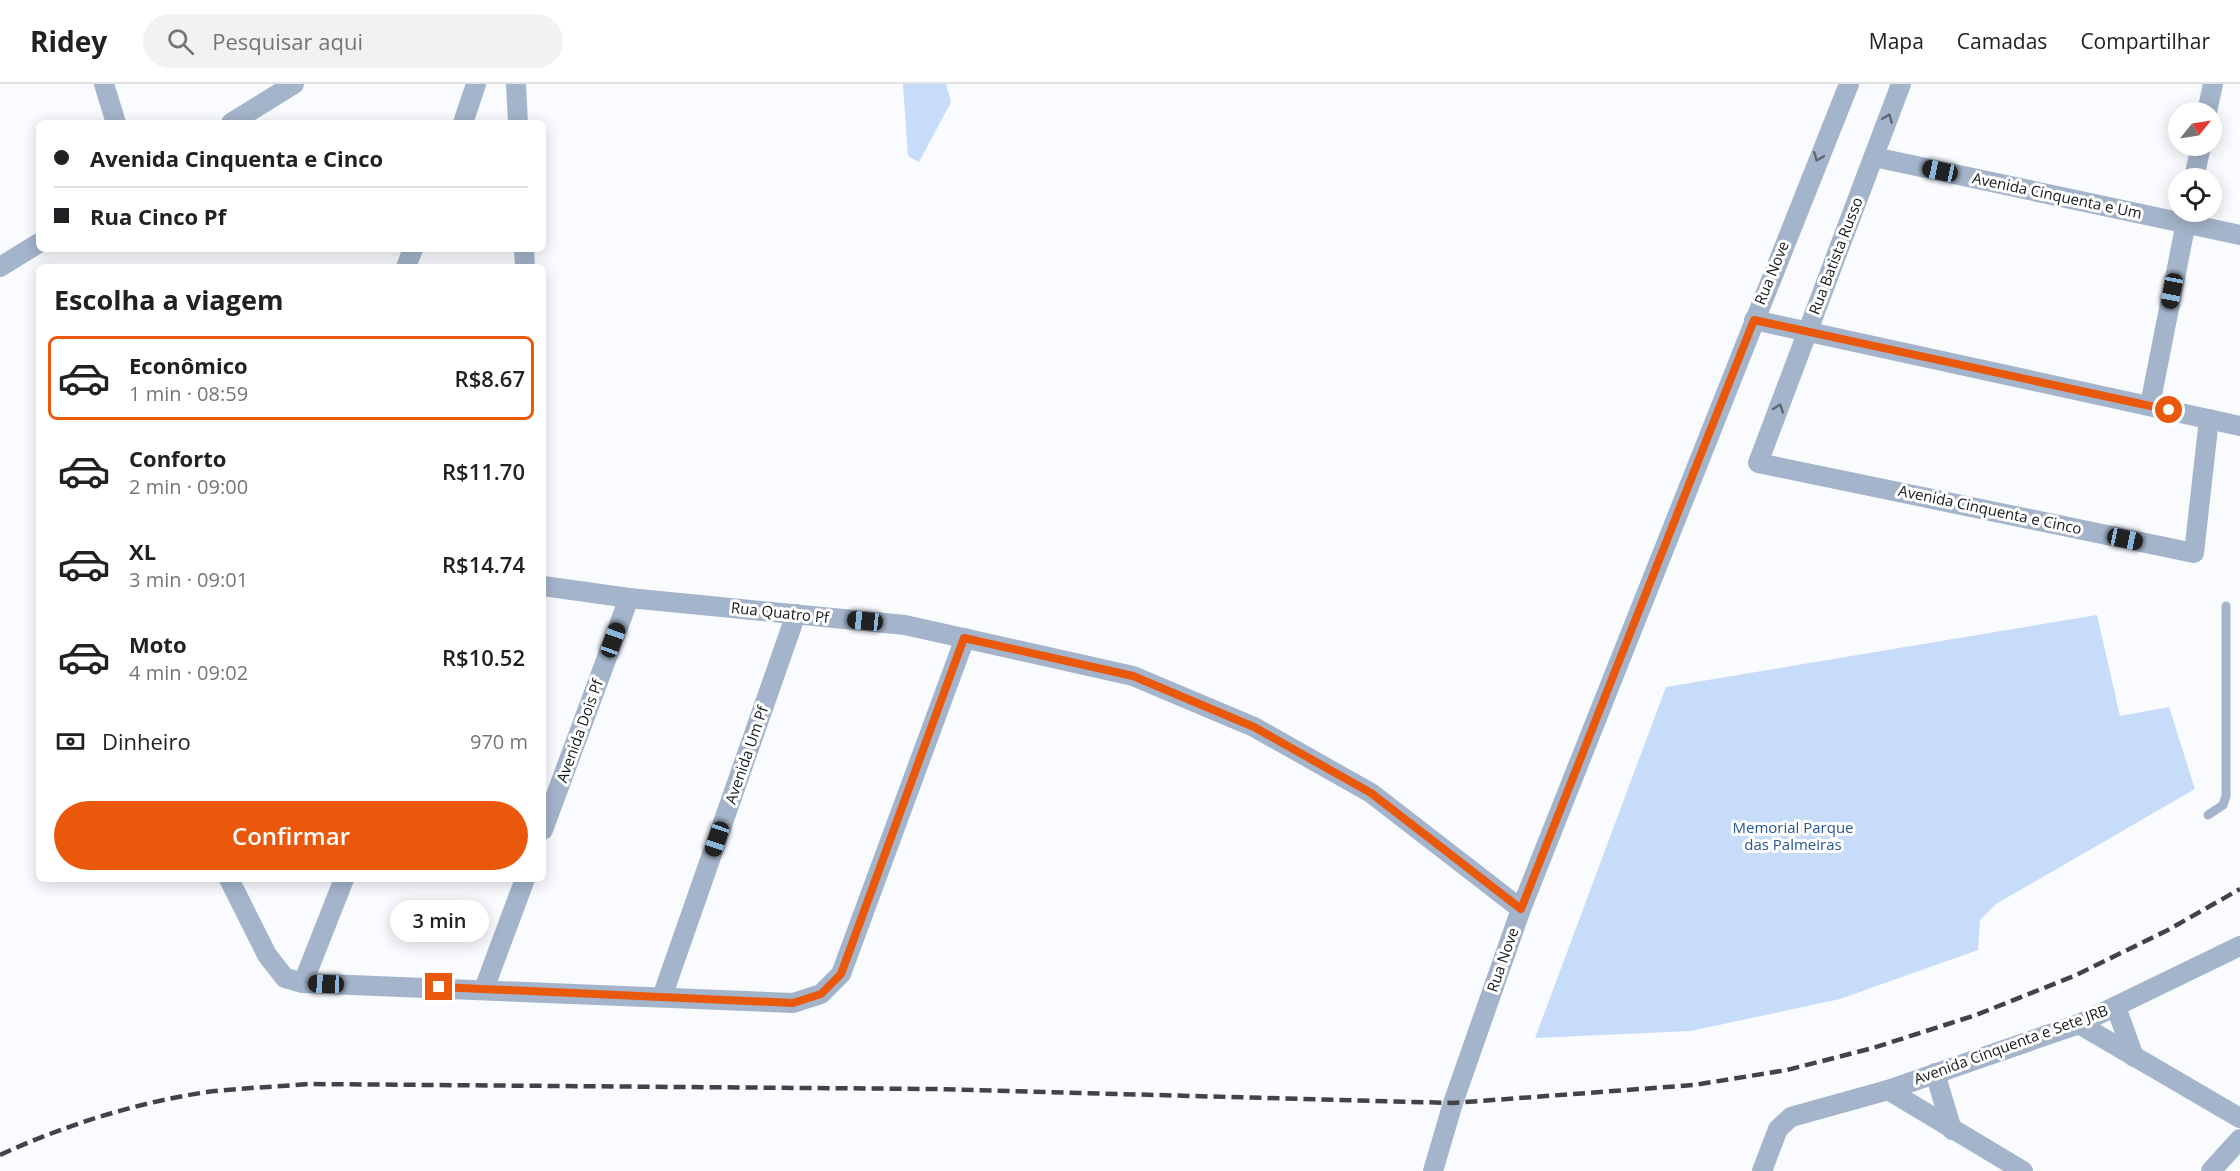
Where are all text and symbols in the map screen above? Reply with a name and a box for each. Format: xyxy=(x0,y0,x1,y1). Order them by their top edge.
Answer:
search box xyxy=(143,14,563,68)
text: Ridey xyxy=(30,22,107,60)
icon: search xyxy=(164,25,197,58)
text: Pesquisar aqui xyxy=(212,26,363,56)
text: Mapa xyxy=(1869,27,1924,55)
text: Camadas xyxy=(1957,27,2047,55)
text: Compartilhar xyxy=(2080,27,2210,55)
north arrow xyxy=(2168,102,2222,156)
map controls xyxy=(2168,102,2222,222)
one-way arrow xyxy=(1881,114,1894,124)
text: Avenida Cinquenta e Cinco xyxy=(90,143,383,173)
one-way arrow xyxy=(1812,151,1825,162)
car xyxy=(1921,158,1959,184)
street label: Avenida Cinquenta e Um xyxy=(1971,167,2144,223)
button: locate xyxy=(2168,168,2222,222)
street label: Rua Batista Russo xyxy=(1803,194,1867,317)
text: Rua Cinco Pf xyxy=(90,201,226,231)
street label: Rua Nove xyxy=(1749,238,1793,307)
car xyxy=(2160,272,2184,310)
text: Escolha a viagem xyxy=(54,281,283,318)
text: Econômico xyxy=(129,350,248,380)
icon: car xyxy=(57,351,111,405)
text: R$8.67 xyxy=(455,363,525,393)
text: 1 min · 08:59 xyxy=(129,380,248,407)
route start xyxy=(2155,396,2182,423)
one-way arrow xyxy=(1772,403,1784,414)
text: Conforto xyxy=(129,443,226,473)
icon: car xyxy=(57,444,111,498)
text: R$11.70 xyxy=(442,456,525,486)
text: 2 min · 09:00 xyxy=(129,473,248,500)
street label: Avenida Cinquenta e Cinco xyxy=(1897,480,2084,538)
car xyxy=(2106,526,2144,552)
text: XL xyxy=(129,536,156,566)
icon: car xyxy=(57,537,111,591)
text: R$14.74 xyxy=(442,549,525,579)
text: 3 min · 09:01 xyxy=(129,566,248,593)
street label: Rua Quatro Pf xyxy=(730,597,831,627)
car xyxy=(846,610,884,632)
car xyxy=(598,620,628,660)
text: Moto xyxy=(129,629,187,659)
icon: car xyxy=(57,630,111,684)
text: R$10.52 xyxy=(442,642,525,672)
text: 4 min · 09:02 xyxy=(129,659,248,686)
street label: Avenida Dois Pf xyxy=(551,675,607,785)
street label: Avenida Um Pf xyxy=(720,702,773,806)
icon: cash xyxy=(54,725,87,758)
text: Dinheiro xyxy=(102,726,191,756)
text: 970 m xyxy=(470,728,528,755)
button: Confirmar xyxy=(54,801,528,870)
park label: Memorial Parque das Palmeiras xyxy=(1732,817,1854,854)
car xyxy=(703,819,731,859)
callout: 3 min xyxy=(390,900,488,942)
text: 3 min xyxy=(413,907,467,934)
street label: Rua Nove xyxy=(1482,925,1522,995)
route end xyxy=(425,973,452,1000)
car xyxy=(308,974,344,994)
street label: Avenida Cinquenta e Sete JRB xyxy=(1911,1000,2111,1089)

